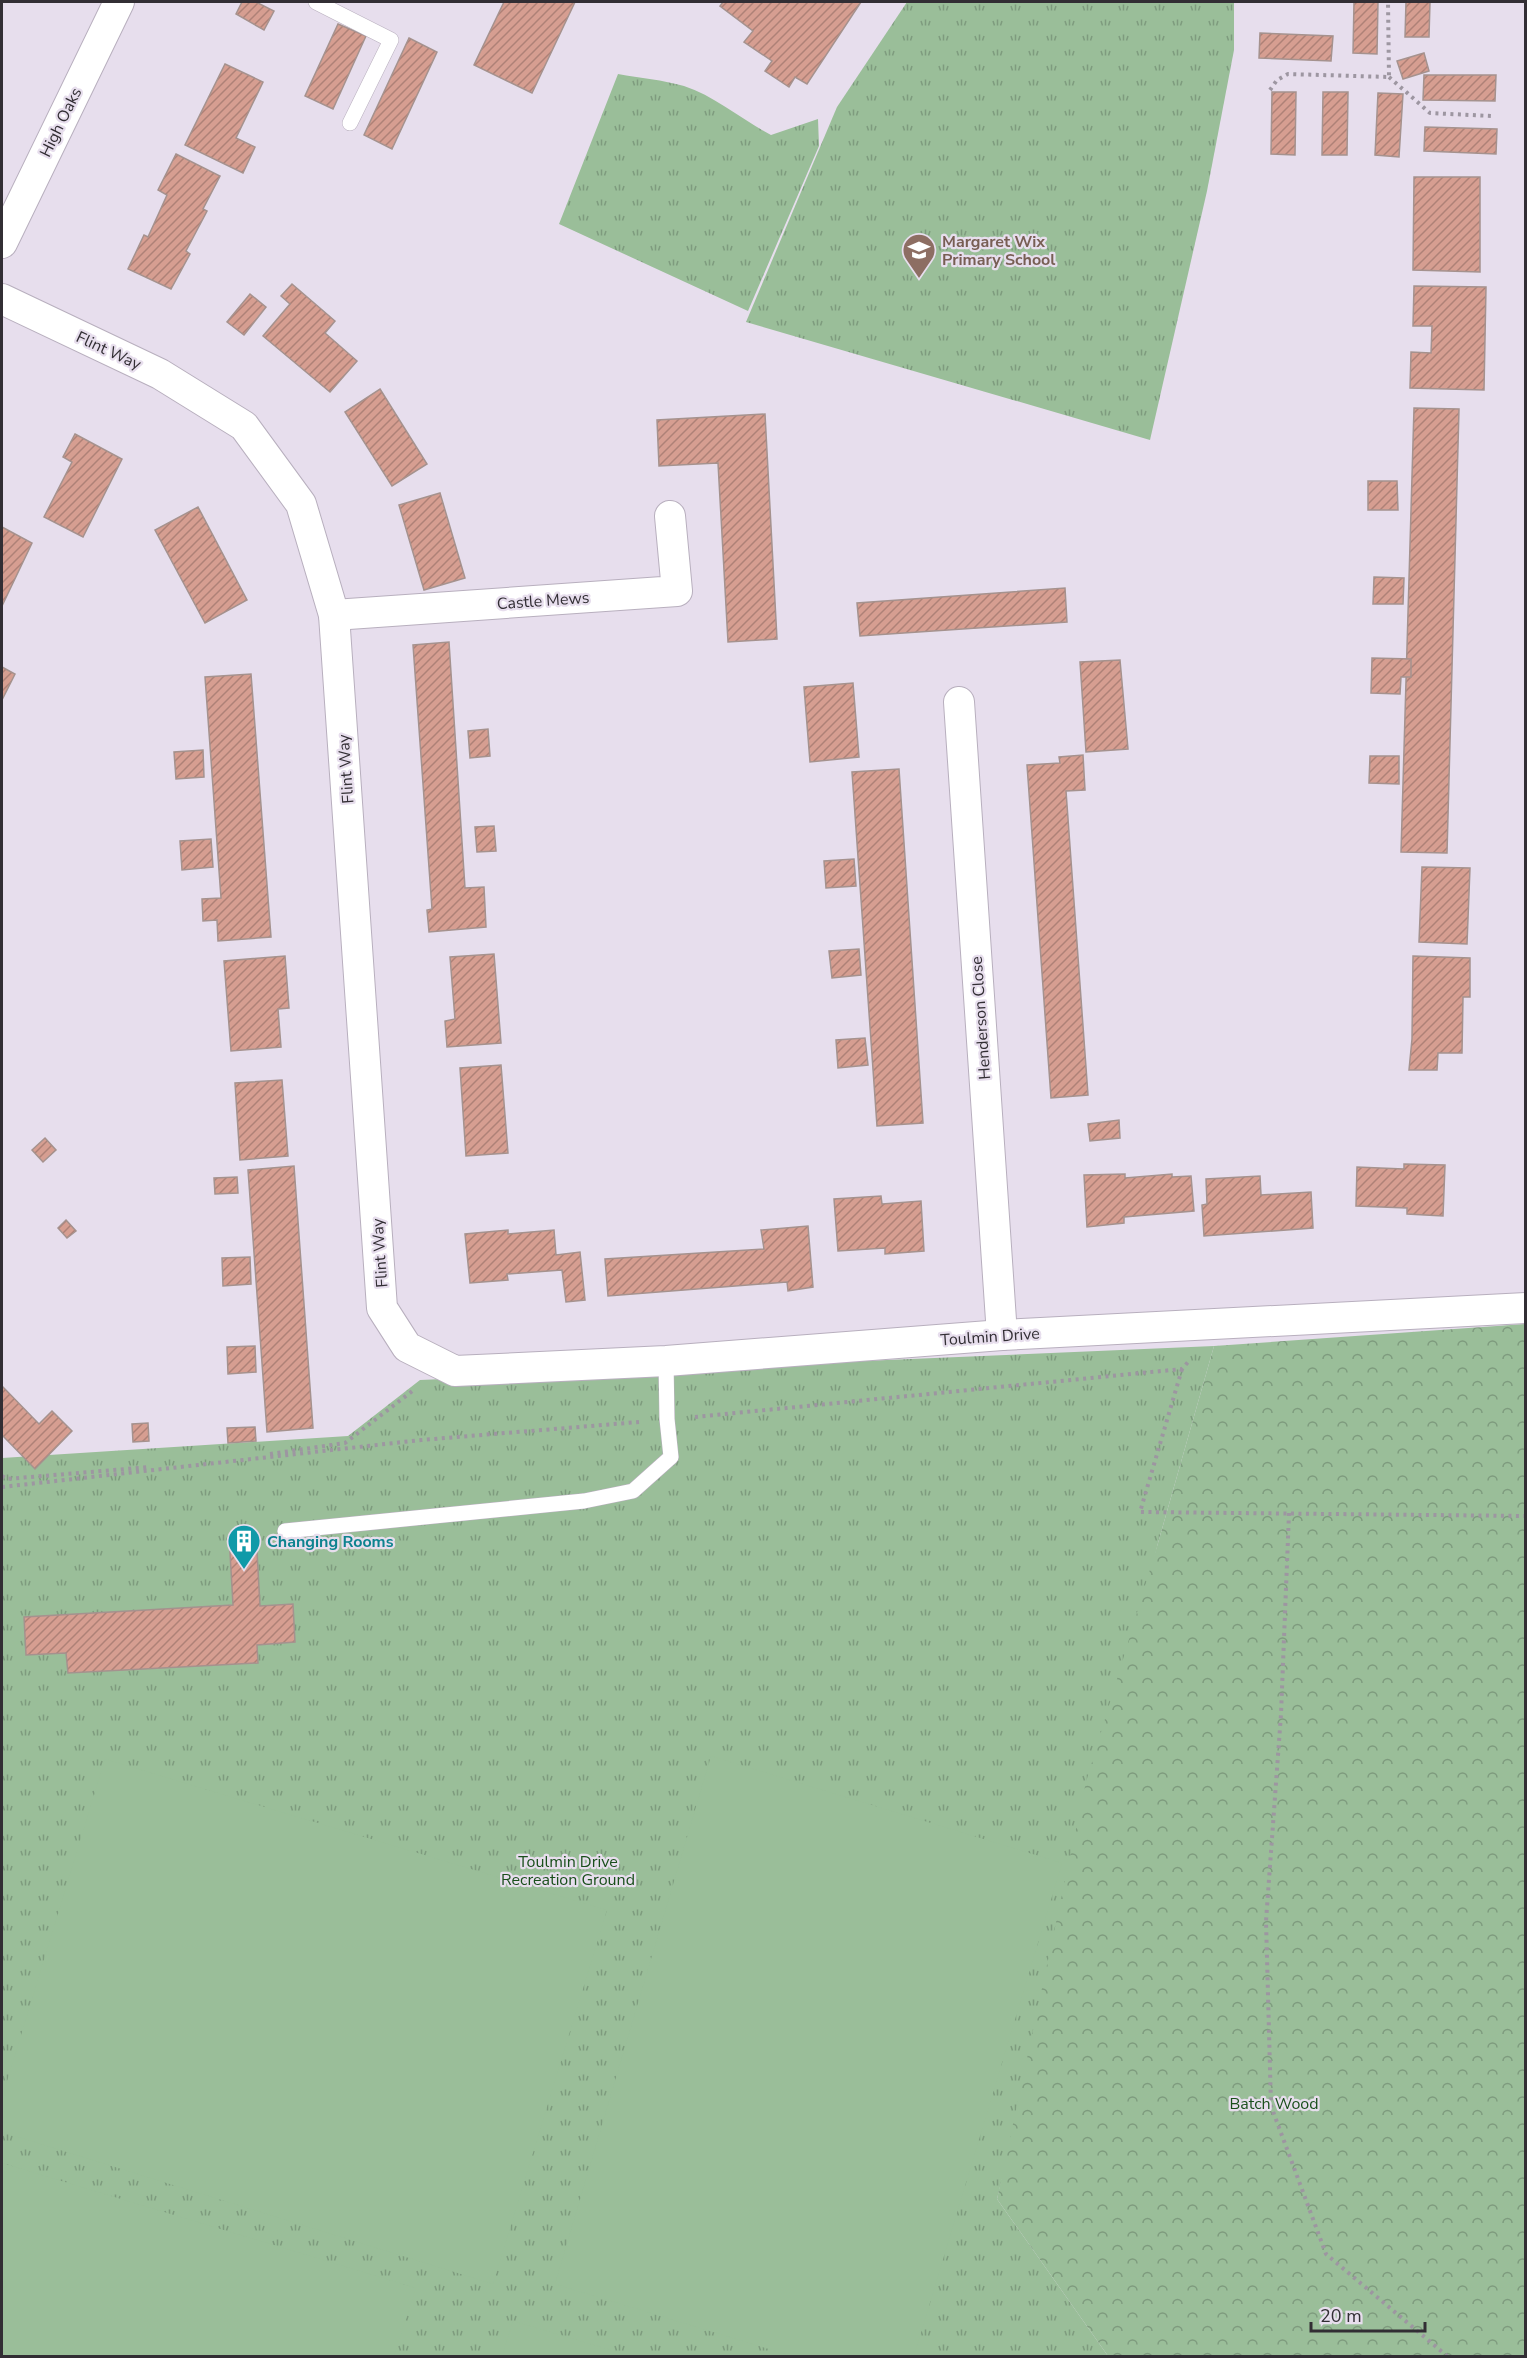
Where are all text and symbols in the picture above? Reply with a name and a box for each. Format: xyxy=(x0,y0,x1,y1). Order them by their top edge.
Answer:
street label: High Oaks xyxy=(35,84,87,161)
place label: Margaret Wix Primary School xyxy=(942,231,1055,271)
school or university icon: Margaret Wix Primary School xyxy=(901,232,937,279)
street label: Flint Way xyxy=(73,326,145,376)
street label: Castle Mews xyxy=(496,587,590,615)
street label: Flint Way xyxy=(333,733,359,804)
street label: Henderson Close xyxy=(966,956,996,1080)
street label: Flint Way xyxy=(367,1217,393,1288)
street label: Toulmin Drive xyxy=(940,1323,1041,1351)
building icon: Changing Rooms xyxy=(226,1523,262,1570)
place label: Changing Rooms xyxy=(267,1531,394,1553)
park label: Toulmin Drive Recreation Ground xyxy=(501,1851,635,1891)
park label: Batch Wood xyxy=(1229,2093,1319,2115)
scale bar xyxy=(1311,2295,1425,2333)
text: 20 m xyxy=(1320,2304,1362,2328)

